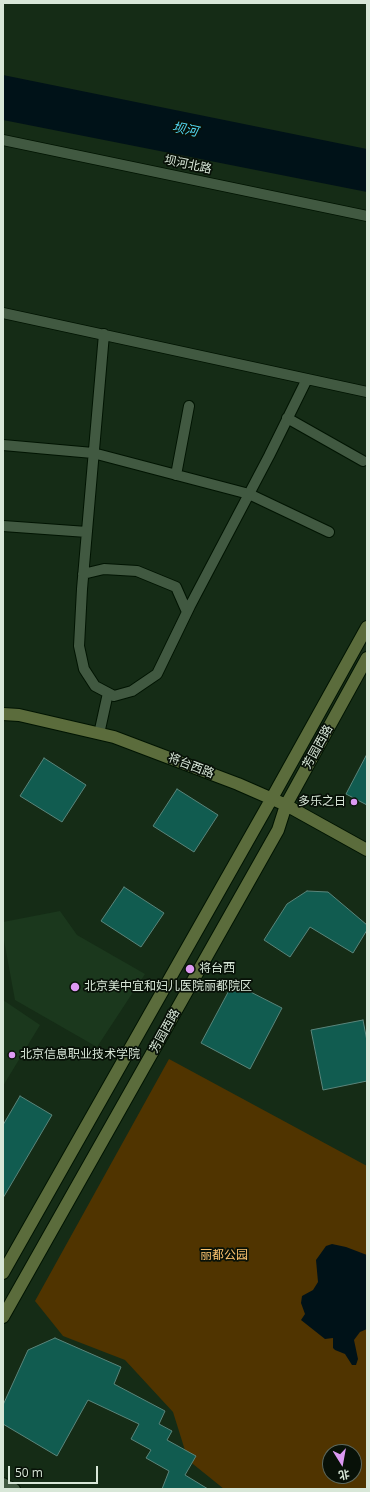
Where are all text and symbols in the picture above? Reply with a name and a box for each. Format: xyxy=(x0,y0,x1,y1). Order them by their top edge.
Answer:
water label: 坝河 xyxy=(171,120,199,140)
street label: 坝河北路 xyxy=(163,153,213,177)
street label: 芳园西路 xyxy=(300,723,336,771)
street label: 将台西路 xyxy=(166,751,216,781)
place label: 多乐之日 xyxy=(298,795,346,809)
marker: 多乐之日 xyxy=(349,797,359,807)
place label: 将台西 xyxy=(199,962,235,976)
marker: 将台西 xyxy=(184,963,196,975)
place label: 北京美中宜和妇儿医院丽都院区 xyxy=(84,980,252,994)
marker: 北京美中宜和妇儿医院丽都院区 xyxy=(69,981,81,993)
street label: 芳园西路 xyxy=(147,1007,183,1055)
place label: 北京信息职业技术学院 xyxy=(20,1048,140,1062)
marker: 北京信息职业技术学院 xyxy=(7,1050,17,1060)
park label: 丽都公园 xyxy=(200,1249,248,1263)
north arrow xyxy=(322,1444,362,1484)
scale bar xyxy=(10,1458,100,1484)
text: 50 m xyxy=(15,1464,43,1481)
text: 北 xyxy=(337,1467,351,1484)

